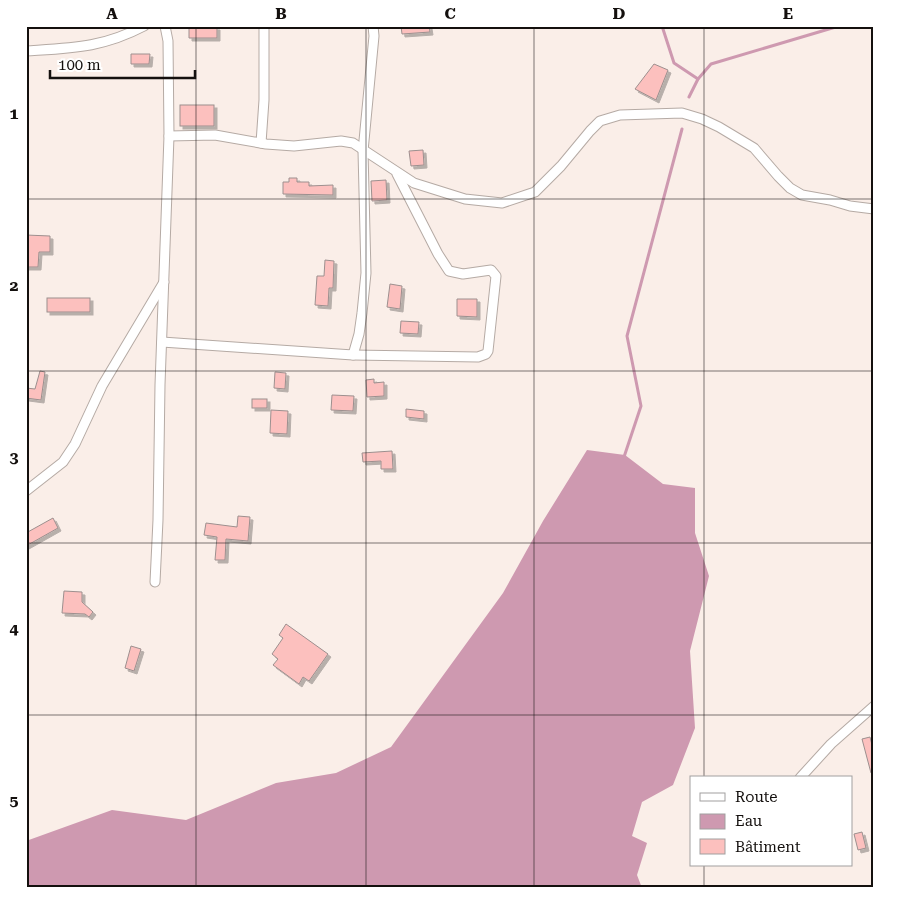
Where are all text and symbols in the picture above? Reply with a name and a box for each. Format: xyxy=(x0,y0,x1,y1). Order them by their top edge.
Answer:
text: A xyxy=(106,4,118,23)
text: B xyxy=(275,4,287,23)
text: C xyxy=(444,4,456,23)
text: D xyxy=(613,4,626,23)
text: E xyxy=(783,4,793,23)
scale bar xyxy=(50,48,195,80)
text: 100 m xyxy=(58,56,101,74)
text: 1 xyxy=(10,104,19,123)
text: 2 xyxy=(10,276,19,295)
text: 3 xyxy=(10,448,19,467)
text: 4 xyxy=(10,619,19,638)
legend xyxy=(690,776,852,866)
text: Route xyxy=(735,788,777,806)
text: 5 xyxy=(10,791,19,810)
text: Eau xyxy=(735,812,763,830)
text: Bâtiment xyxy=(735,838,801,856)

